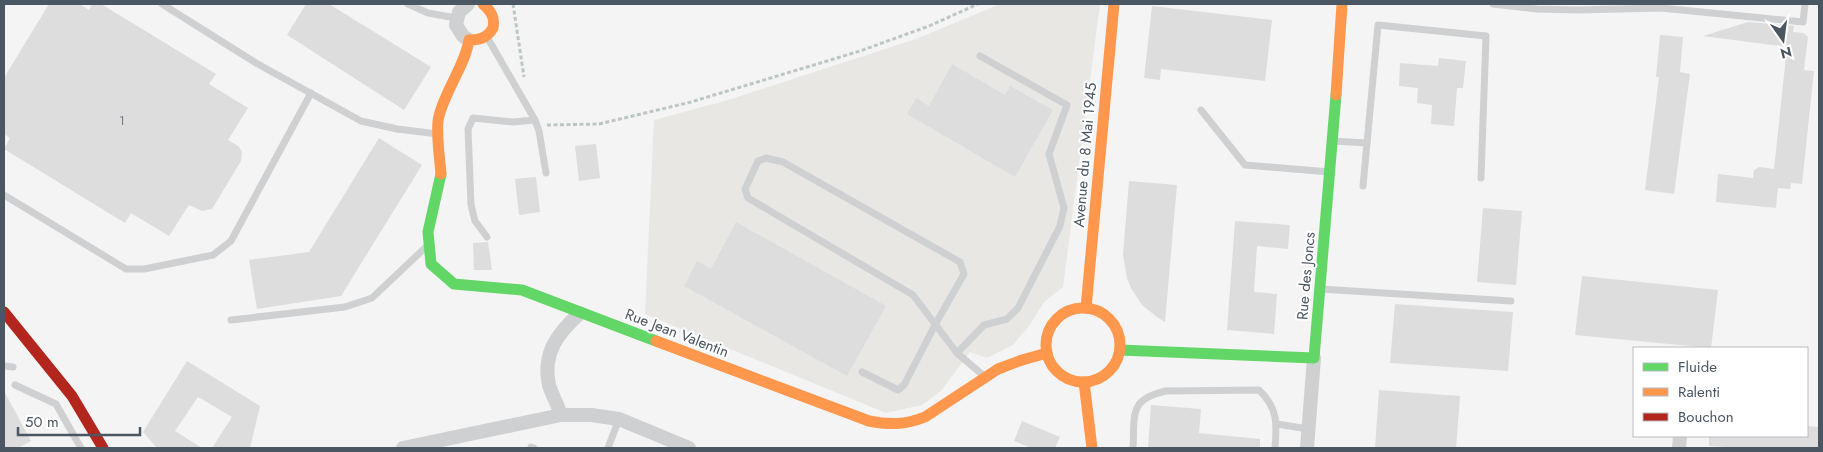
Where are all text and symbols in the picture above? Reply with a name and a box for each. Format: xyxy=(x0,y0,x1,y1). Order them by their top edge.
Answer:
north arrow xyxy=(1758,15,1808,65)
text: N xyxy=(1778,42,1794,64)
street label: Avenue du 8 Mai 1945 xyxy=(1068,82,1102,228)
house number: 1 xyxy=(119,112,125,130)
street label: Rue des Joncs xyxy=(1291,231,1321,321)
street label: Rue Jean Valentin xyxy=(622,303,732,363)
legend xyxy=(1633,347,1808,437)
text: Fluide xyxy=(1678,356,1717,378)
text: Ralenti xyxy=(1678,381,1720,403)
scale bar xyxy=(18,404,140,436)
text: Bouchon xyxy=(1678,406,1734,428)
text: 50 m xyxy=(25,411,59,433)

